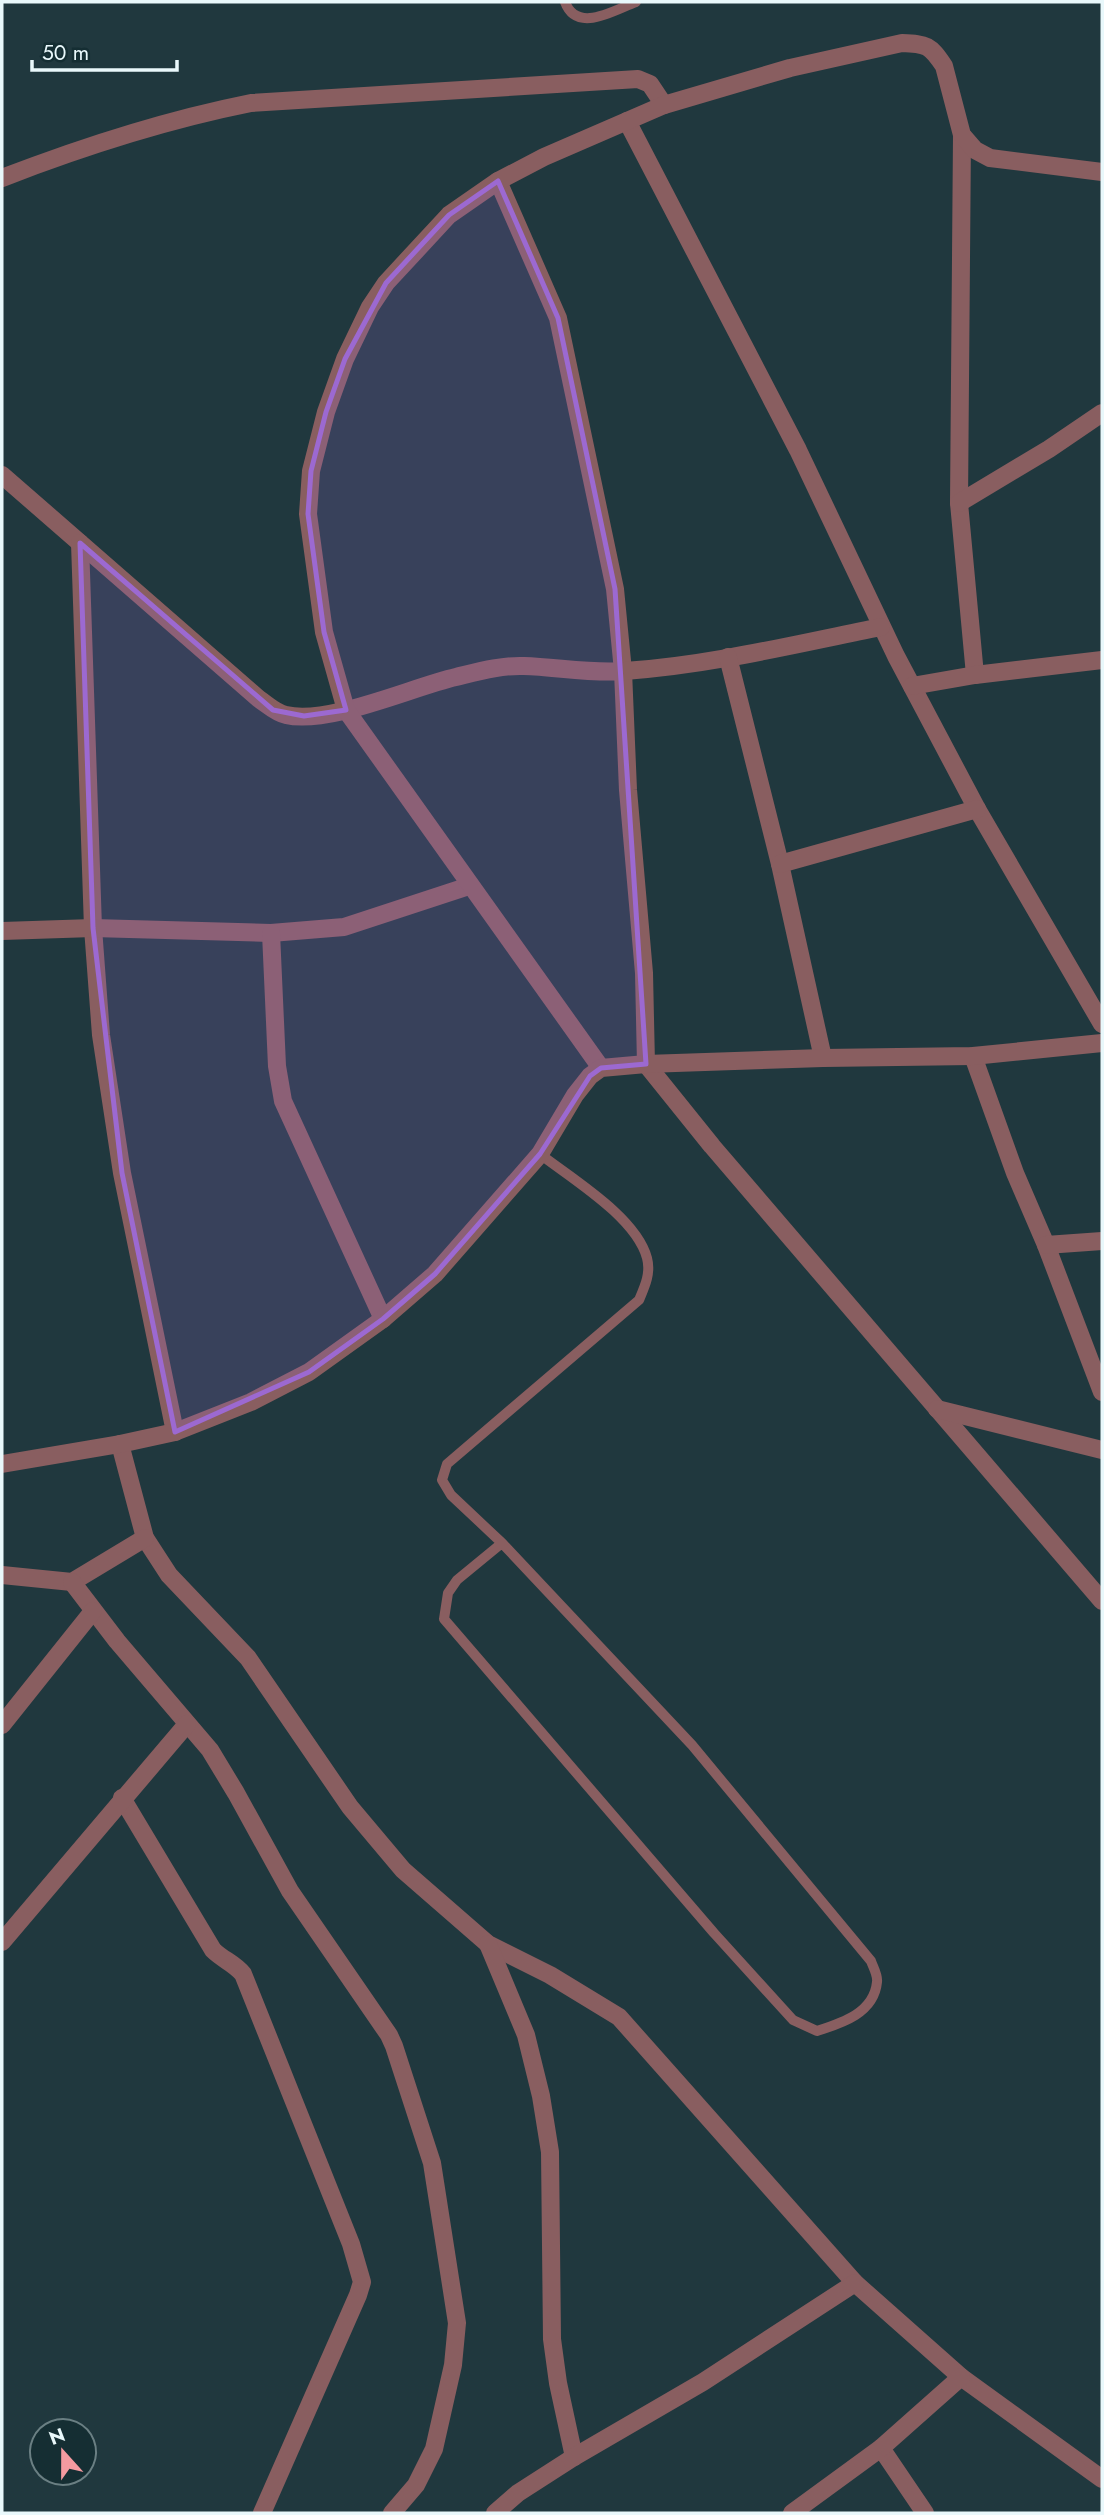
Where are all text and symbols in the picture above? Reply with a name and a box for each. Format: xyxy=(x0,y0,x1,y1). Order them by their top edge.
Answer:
scale bar xyxy=(32,28,177,72)
text: 50 m xyxy=(42,38,89,68)
north arrow xyxy=(28,2417,98,2487)
text: N xyxy=(45,2421,69,2452)

